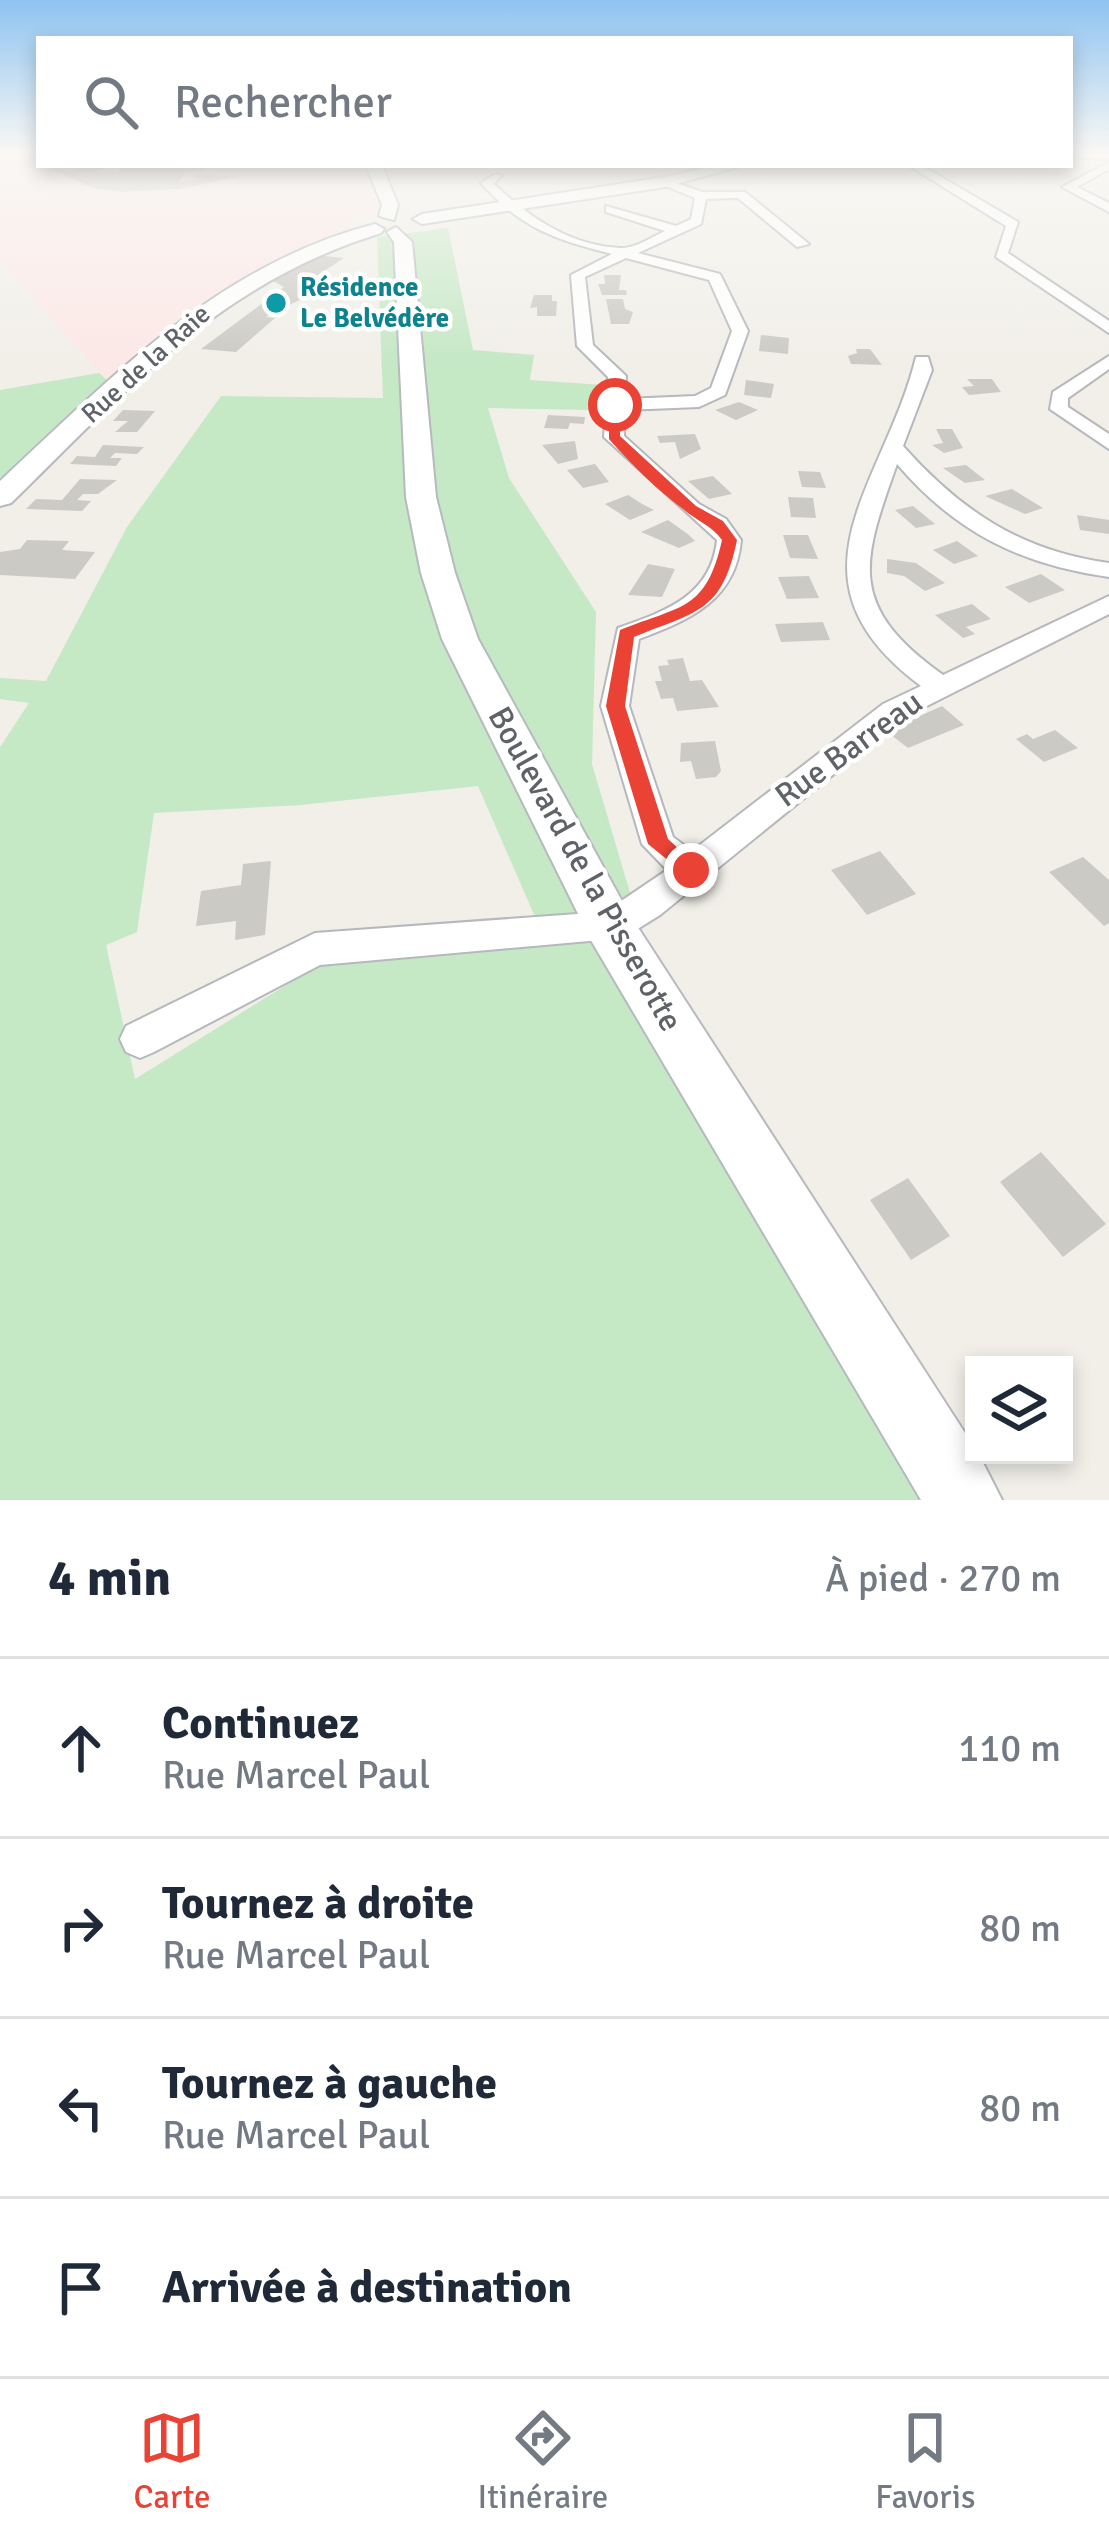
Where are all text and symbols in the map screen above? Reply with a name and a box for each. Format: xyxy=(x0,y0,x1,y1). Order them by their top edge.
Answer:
search box xyxy=(36,36,1073,168)
icon: search xyxy=(78,69,144,135)
text: Rechercher xyxy=(174,75,392,130)
place label: Résidence Le Belvédère xyxy=(300,271,449,335)
marker: Résidence Le Belvédère xyxy=(263,290,289,316)
street label: Rue de la Raie xyxy=(75,298,217,430)
route start xyxy=(588,378,642,432)
street label: Rue Barreau xyxy=(767,682,931,816)
street label: Boulevard de la Pisserotte xyxy=(479,700,691,1038)
route end xyxy=(664,843,718,897)
map controls xyxy=(965,1356,1073,1464)
button: layers xyxy=(965,1356,1073,1464)
text: 4 min xyxy=(48,1547,171,1610)
text: À pied · 270 m xyxy=(825,1554,1061,1602)
text: Continuez xyxy=(162,1696,359,1751)
icon: ahead xyxy=(48,1715,114,1781)
text: 110 m xyxy=(958,1724,1061,1772)
text: Rue Marcel Paul xyxy=(162,1751,430,1799)
text: Tournez à droite xyxy=(162,1876,474,1931)
icon: right xyxy=(48,1895,114,1961)
text: 80 m xyxy=(979,1904,1061,1952)
text: Rue Marcel Paul xyxy=(162,1931,430,1979)
text: Tournez à gauche xyxy=(162,2056,497,2111)
icon: left xyxy=(48,2075,114,2141)
text: 80 m xyxy=(979,2084,1061,2132)
text: Rue Marcel Paul xyxy=(162,2111,430,2159)
icon: arrive xyxy=(48,2255,114,2321)
text: Arrivée à destination xyxy=(162,2260,572,2315)
tab: Carte xyxy=(134,2405,211,2518)
tab: Itinéraire xyxy=(478,2405,608,2518)
tab: Favoris xyxy=(875,2405,975,2518)

